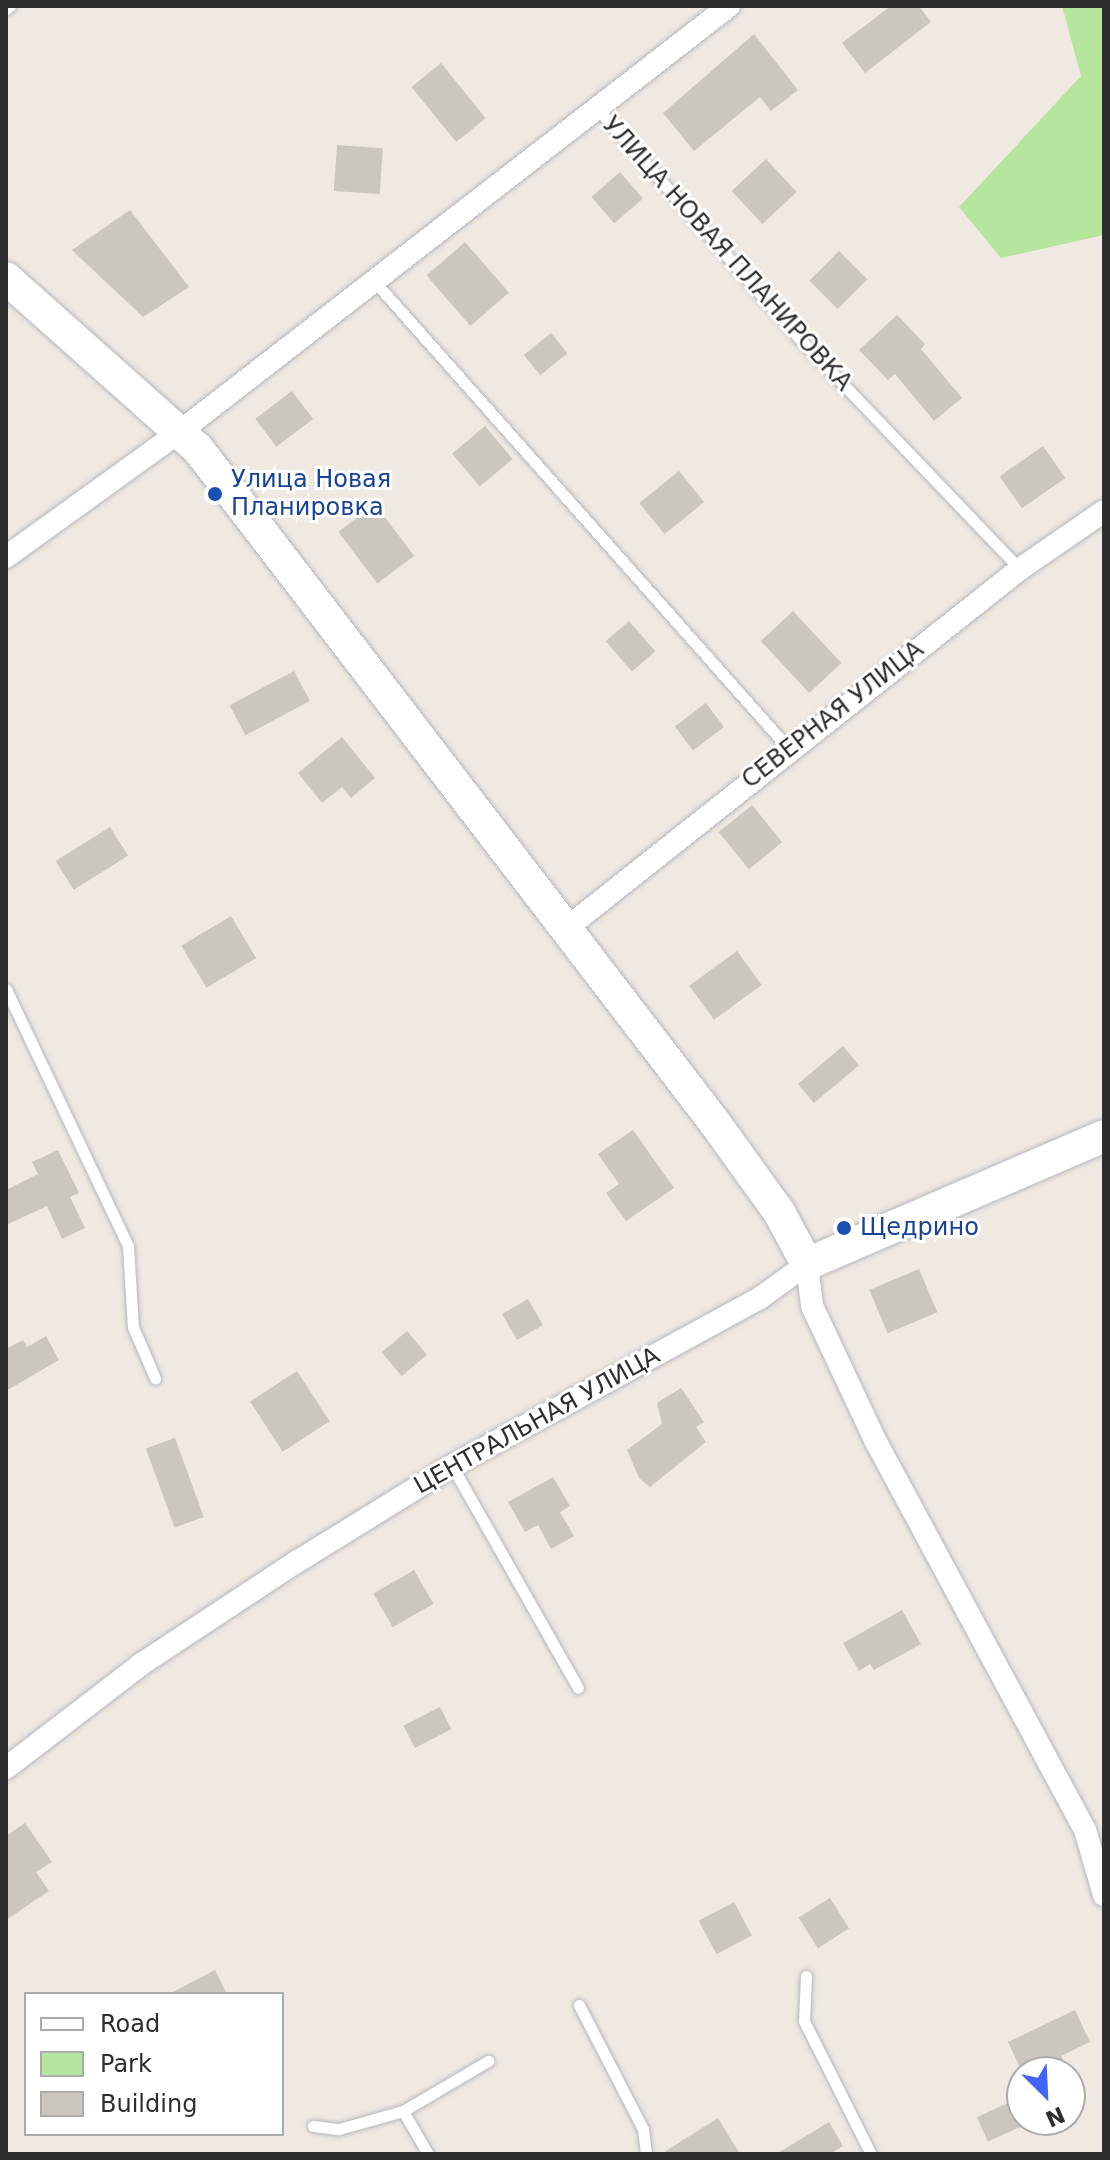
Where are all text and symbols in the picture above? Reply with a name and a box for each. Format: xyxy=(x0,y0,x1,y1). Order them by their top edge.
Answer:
street label: УЛИЦА НОВАЯ ПЛАНИРОВКА xyxy=(596,111,858,397)
place label: Улица Новая Планировка xyxy=(231,466,391,522)
marker: Улица Новая Планировка xyxy=(206,485,224,503)
street label: СЕВЕРНАЯ УЛИЦА xyxy=(736,635,930,795)
place label: Щедрино xyxy=(860,1214,979,1242)
marker: Щедрино xyxy=(835,1219,853,1237)
street label: ЦЕНТРАЛЬНАЯ УЛИЦА xyxy=(409,1341,665,1501)
legend xyxy=(24,1992,284,2136)
text: Road xyxy=(100,2010,160,2038)
text: Park xyxy=(100,2050,152,2078)
north arrow xyxy=(1006,2056,1086,2136)
text: Building xyxy=(100,2090,197,2118)
text: N xyxy=(1042,2101,1069,2132)

